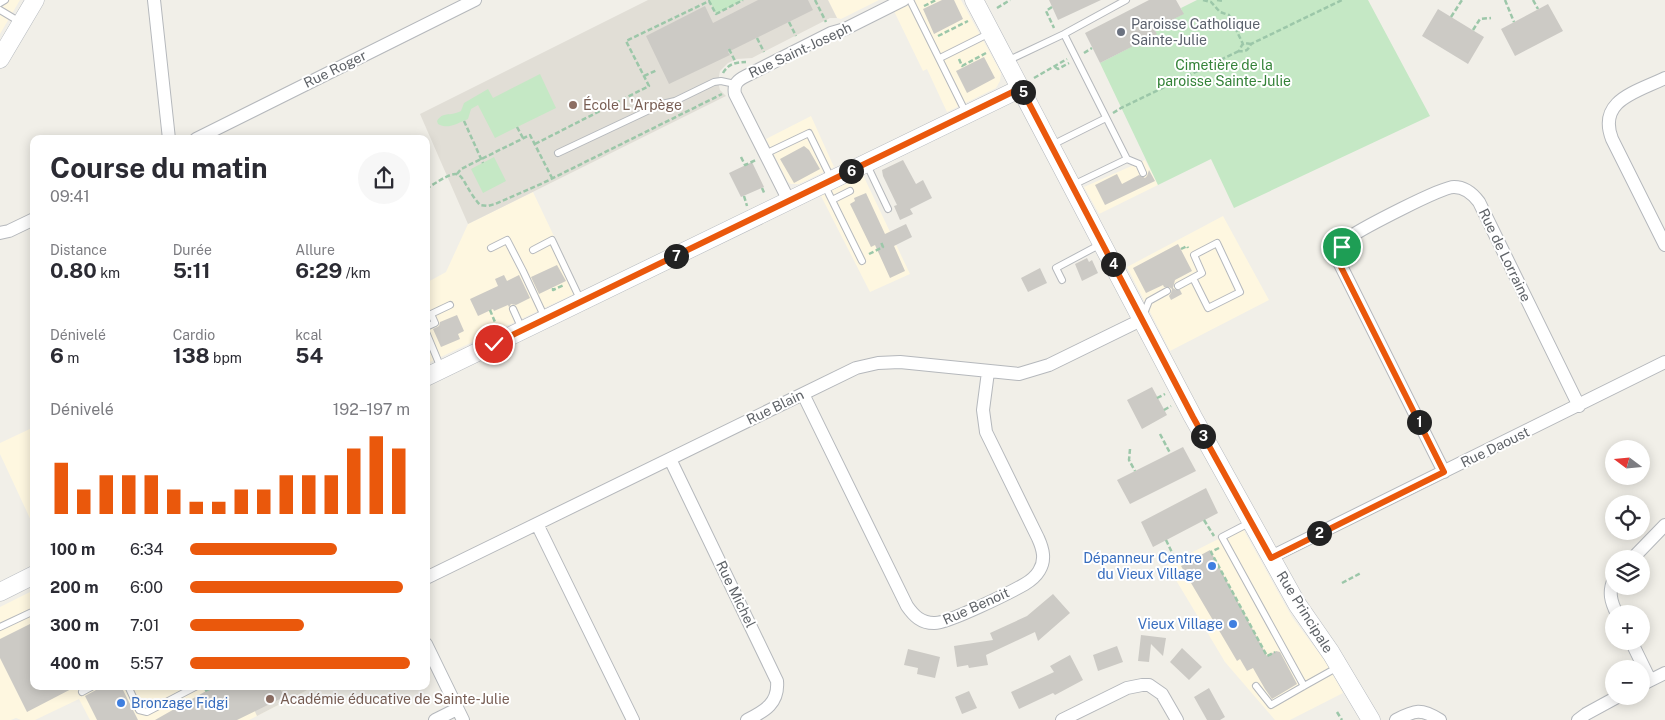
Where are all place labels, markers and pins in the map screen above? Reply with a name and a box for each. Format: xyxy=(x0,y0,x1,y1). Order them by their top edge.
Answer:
place label: Paroisse Catholique Sainte-Julie xyxy=(1131,16,1260,48)
marker: Paroisse Catholique Sainte-Julie xyxy=(1115,26,1127,38)
pin: 5 xyxy=(1010,80,1036,104)
place label: École L'Arpège xyxy=(583,96,682,113)
marker: École L'Arpège xyxy=(567,99,579,111)
pin: 6 xyxy=(838,158,864,184)
pin xyxy=(1321,226,1363,268)
pin: 7 xyxy=(664,244,688,268)
pin: 4 xyxy=(1100,252,1126,276)
pin xyxy=(473,323,515,365)
pin: 1 xyxy=(1406,410,1432,434)
pin: 3 xyxy=(1190,424,1216,448)
pin: 2 xyxy=(1306,520,1332,546)
place label: Dépanneur Centre du Vieux Village xyxy=(1083,550,1202,582)
marker: Dépanneur Centre du Vieux Village xyxy=(1206,560,1218,572)
place label: Vieux Village xyxy=(1138,616,1223,632)
marker: Vieux Village xyxy=(1227,618,1239,630)
place label: Académie éducative de Sainte-Julie xyxy=(280,691,510,707)
marker: Académie éducative de Sainte-Julie xyxy=(264,693,276,705)
place label: Bronzage Fidgi xyxy=(131,695,228,711)
marker: Bronzage Fidgi xyxy=(115,697,127,709)

